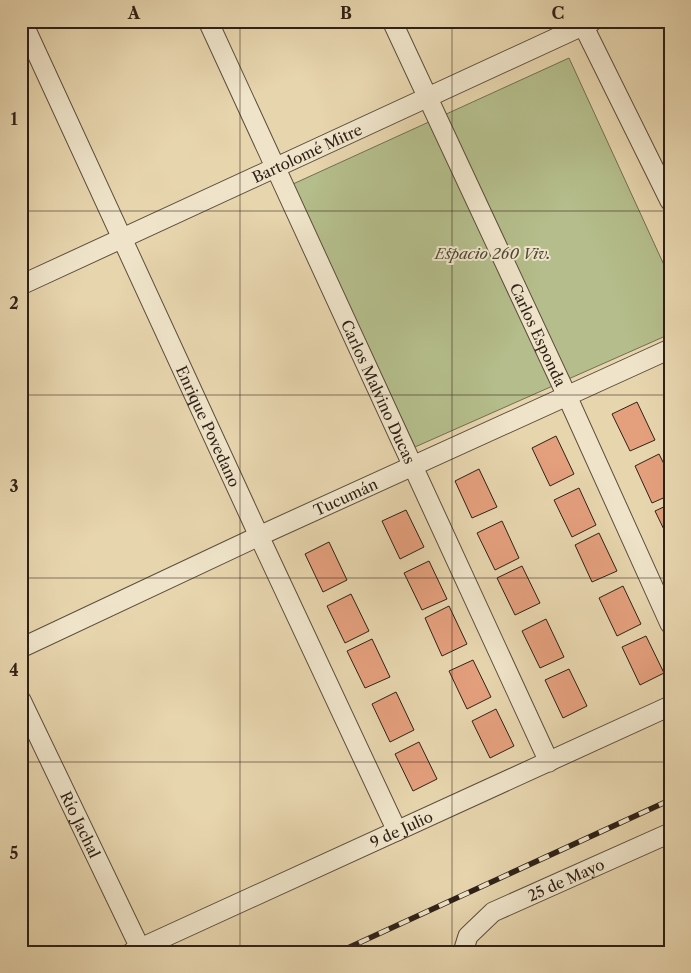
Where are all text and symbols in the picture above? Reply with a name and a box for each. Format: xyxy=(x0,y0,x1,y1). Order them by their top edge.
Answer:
text: A xyxy=(127,3,141,23)
text: B xyxy=(340,3,352,23)
text: C xyxy=(552,3,564,23)
text: 1 xyxy=(10,109,18,129)
street label: Bartolomé Mitre xyxy=(249,119,365,187)
park label: Espacio 260 Viv. xyxy=(434,244,551,263)
street label: Carlos Esponda xyxy=(506,280,571,389)
text: 2 xyxy=(9,293,19,313)
street label: Carlos Malvino Ducas xyxy=(337,317,420,467)
street label: Enrique Povedano xyxy=(172,362,245,490)
street label: Tucumán xyxy=(310,474,381,519)
text: 3 xyxy=(9,476,19,496)
text: 4 xyxy=(9,660,19,680)
street label: Río Jachal xyxy=(57,788,105,861)
street label: 9 de Julio xyxy=(367,806,436,851)
text: 5 xyxy=(10,843,19,863)
street label: 25 de Mayo xyxy=(524,854,607,905)

